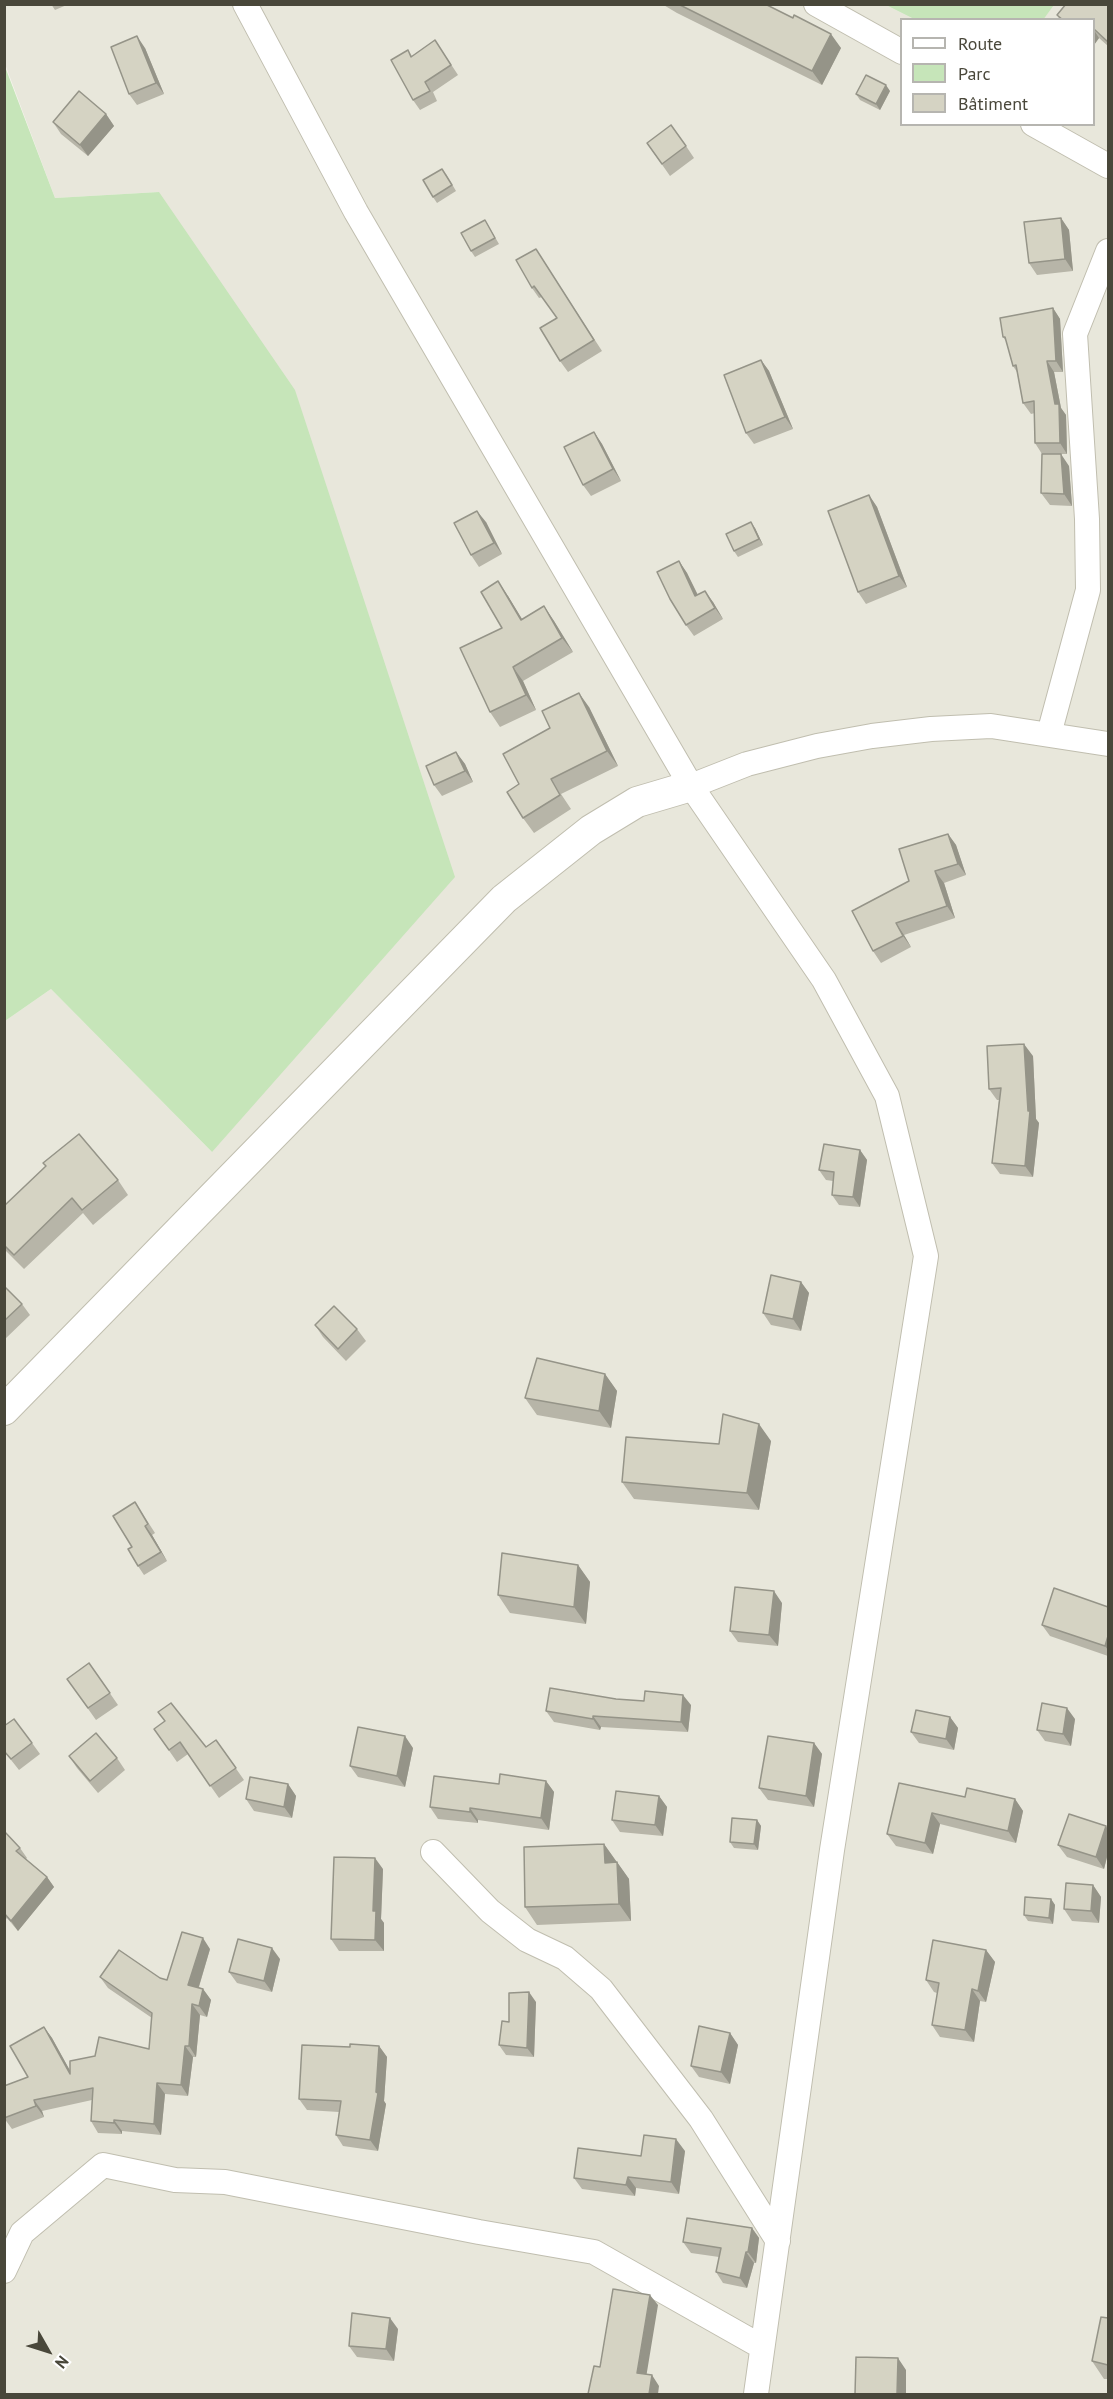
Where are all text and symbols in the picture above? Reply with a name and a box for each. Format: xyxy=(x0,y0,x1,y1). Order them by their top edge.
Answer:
legend xyxy=(900,18,1095,126)
text: Route xyxy=(958,32,1002,55)
text: Parc xyxy=(958,62,991,85)
text: Bâtiment xyxy=(958,92,1028,115)
north arrow xyxy=(18,2321,78,2381)
text: N xyxy=(51,2352,73,2373)

